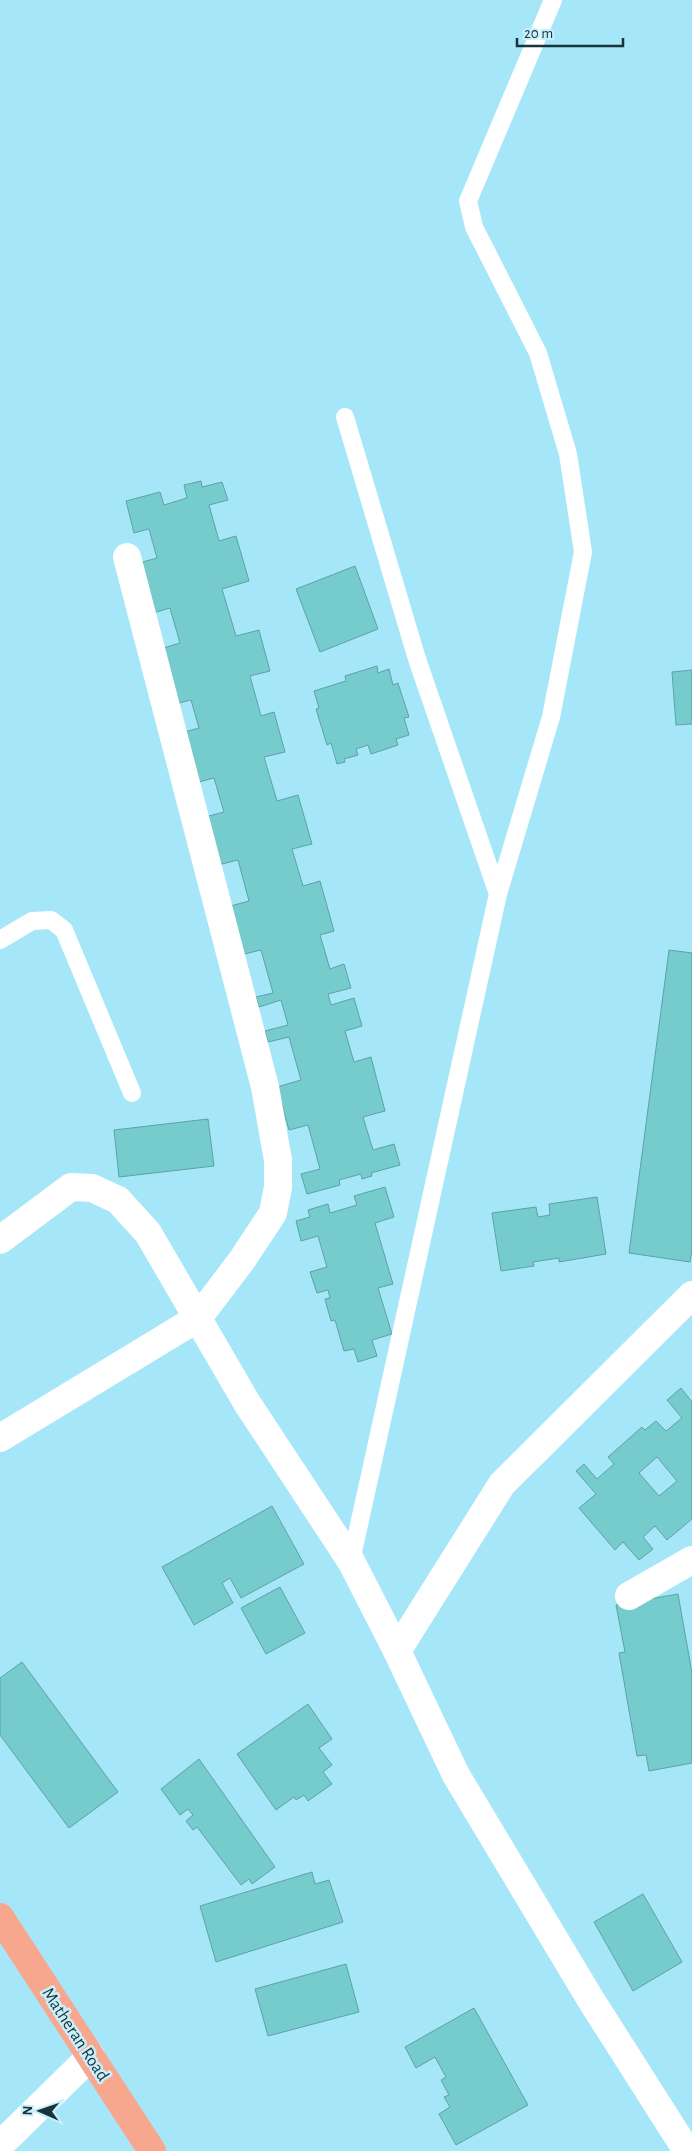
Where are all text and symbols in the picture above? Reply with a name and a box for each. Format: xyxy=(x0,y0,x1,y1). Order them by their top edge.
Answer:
scale bar xyxy=(517,15,623,47)
text: 20 m xyxy=(524,26,553,41)
street label: Matheran Road xyxy=(38,1985,112,2085)
north arrow xyxy=(15,2086,65,2136)
text: N xyxy=(21,2105,35,2116)

